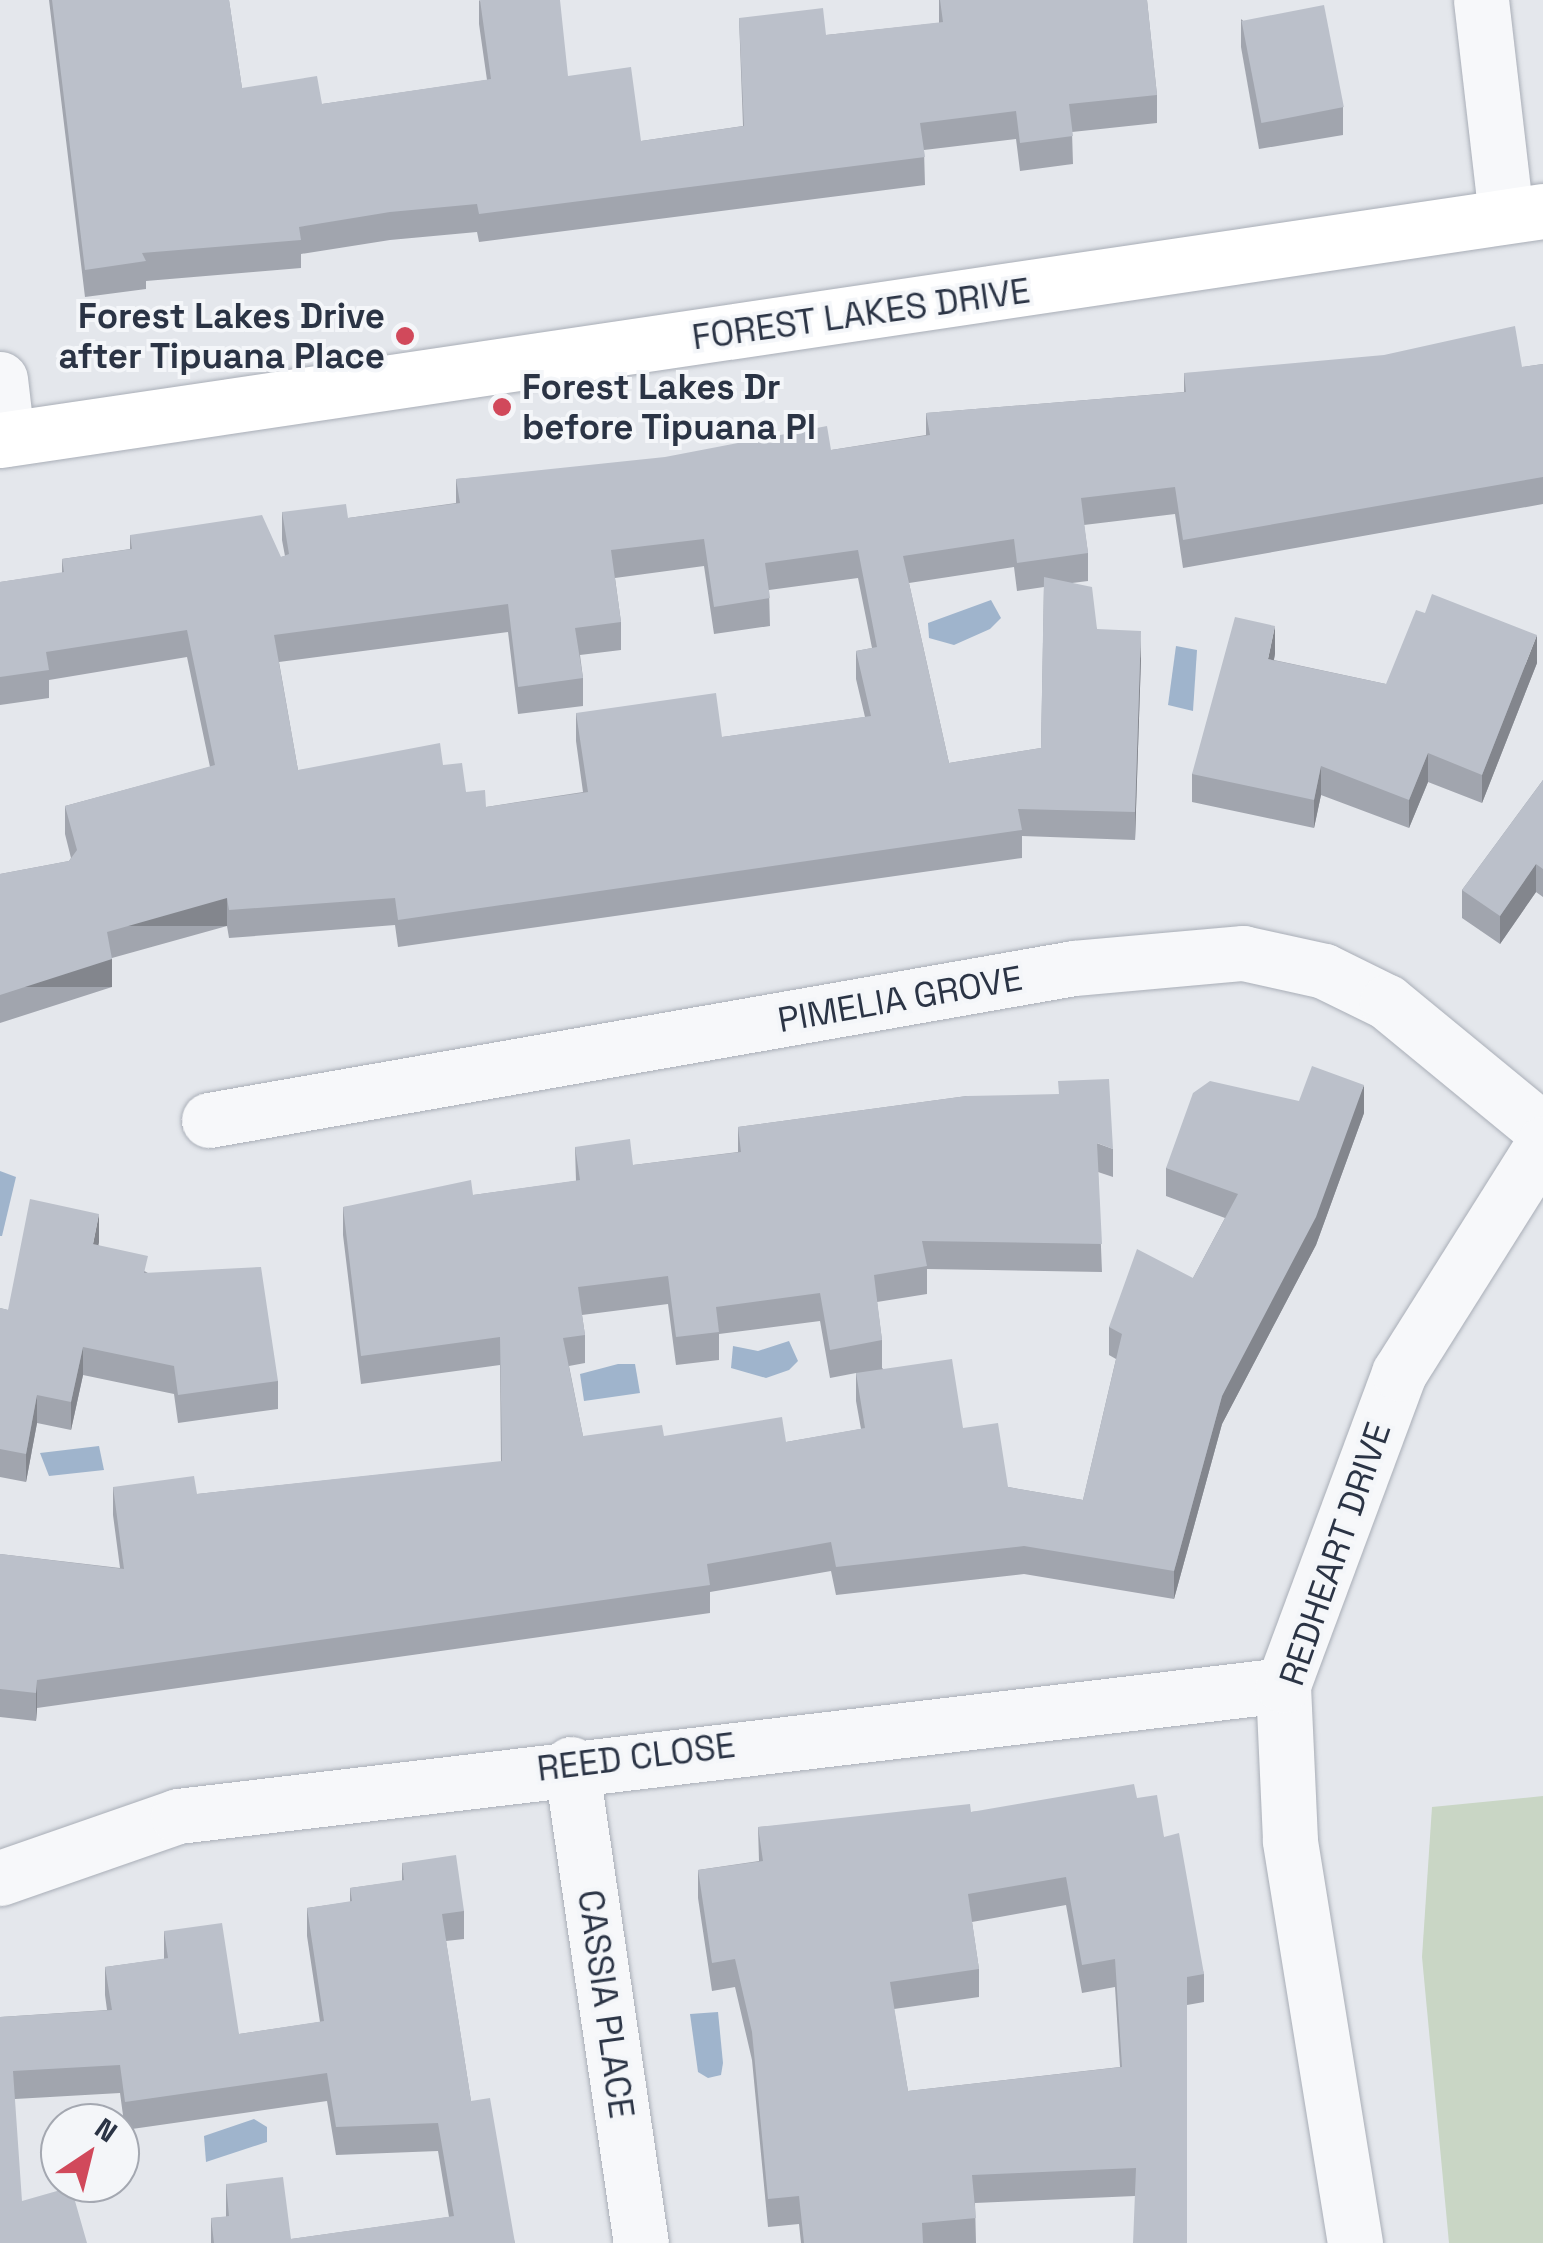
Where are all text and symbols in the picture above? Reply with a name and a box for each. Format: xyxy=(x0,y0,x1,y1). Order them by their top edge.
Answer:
street label: FOREST LAKES DRIVE xyxy=(689,269,1033,359)
place label: Forest Lakes Drive after Tipuana Place xyxy=(58,295,385,377)
marker: Forest Lakes Drive after Tipuana Place xyxy=(394,325,416,347)
place label: Forest Lakes Dr before Tipuana Pl xyxy=(522,366,817,448)
marker: Forest Lakes Dr before Tipuana Pl xyxy=(491,396,513,418)
street label: PIMELIA GROVE xyxy=(774,957,1026,1041)
street label: REDHEART DRIVE xyxy=(1270,1417,1400,1691)
street label: REED CLOSE xyxy=(535,1724,737,1790)
street label: CASSIA PLACE xyxy=(569,1887,643,2121)
north arrow xyxy=(40,2103,140,2203)
text: N xyxy=(88,2110,124,2150)

